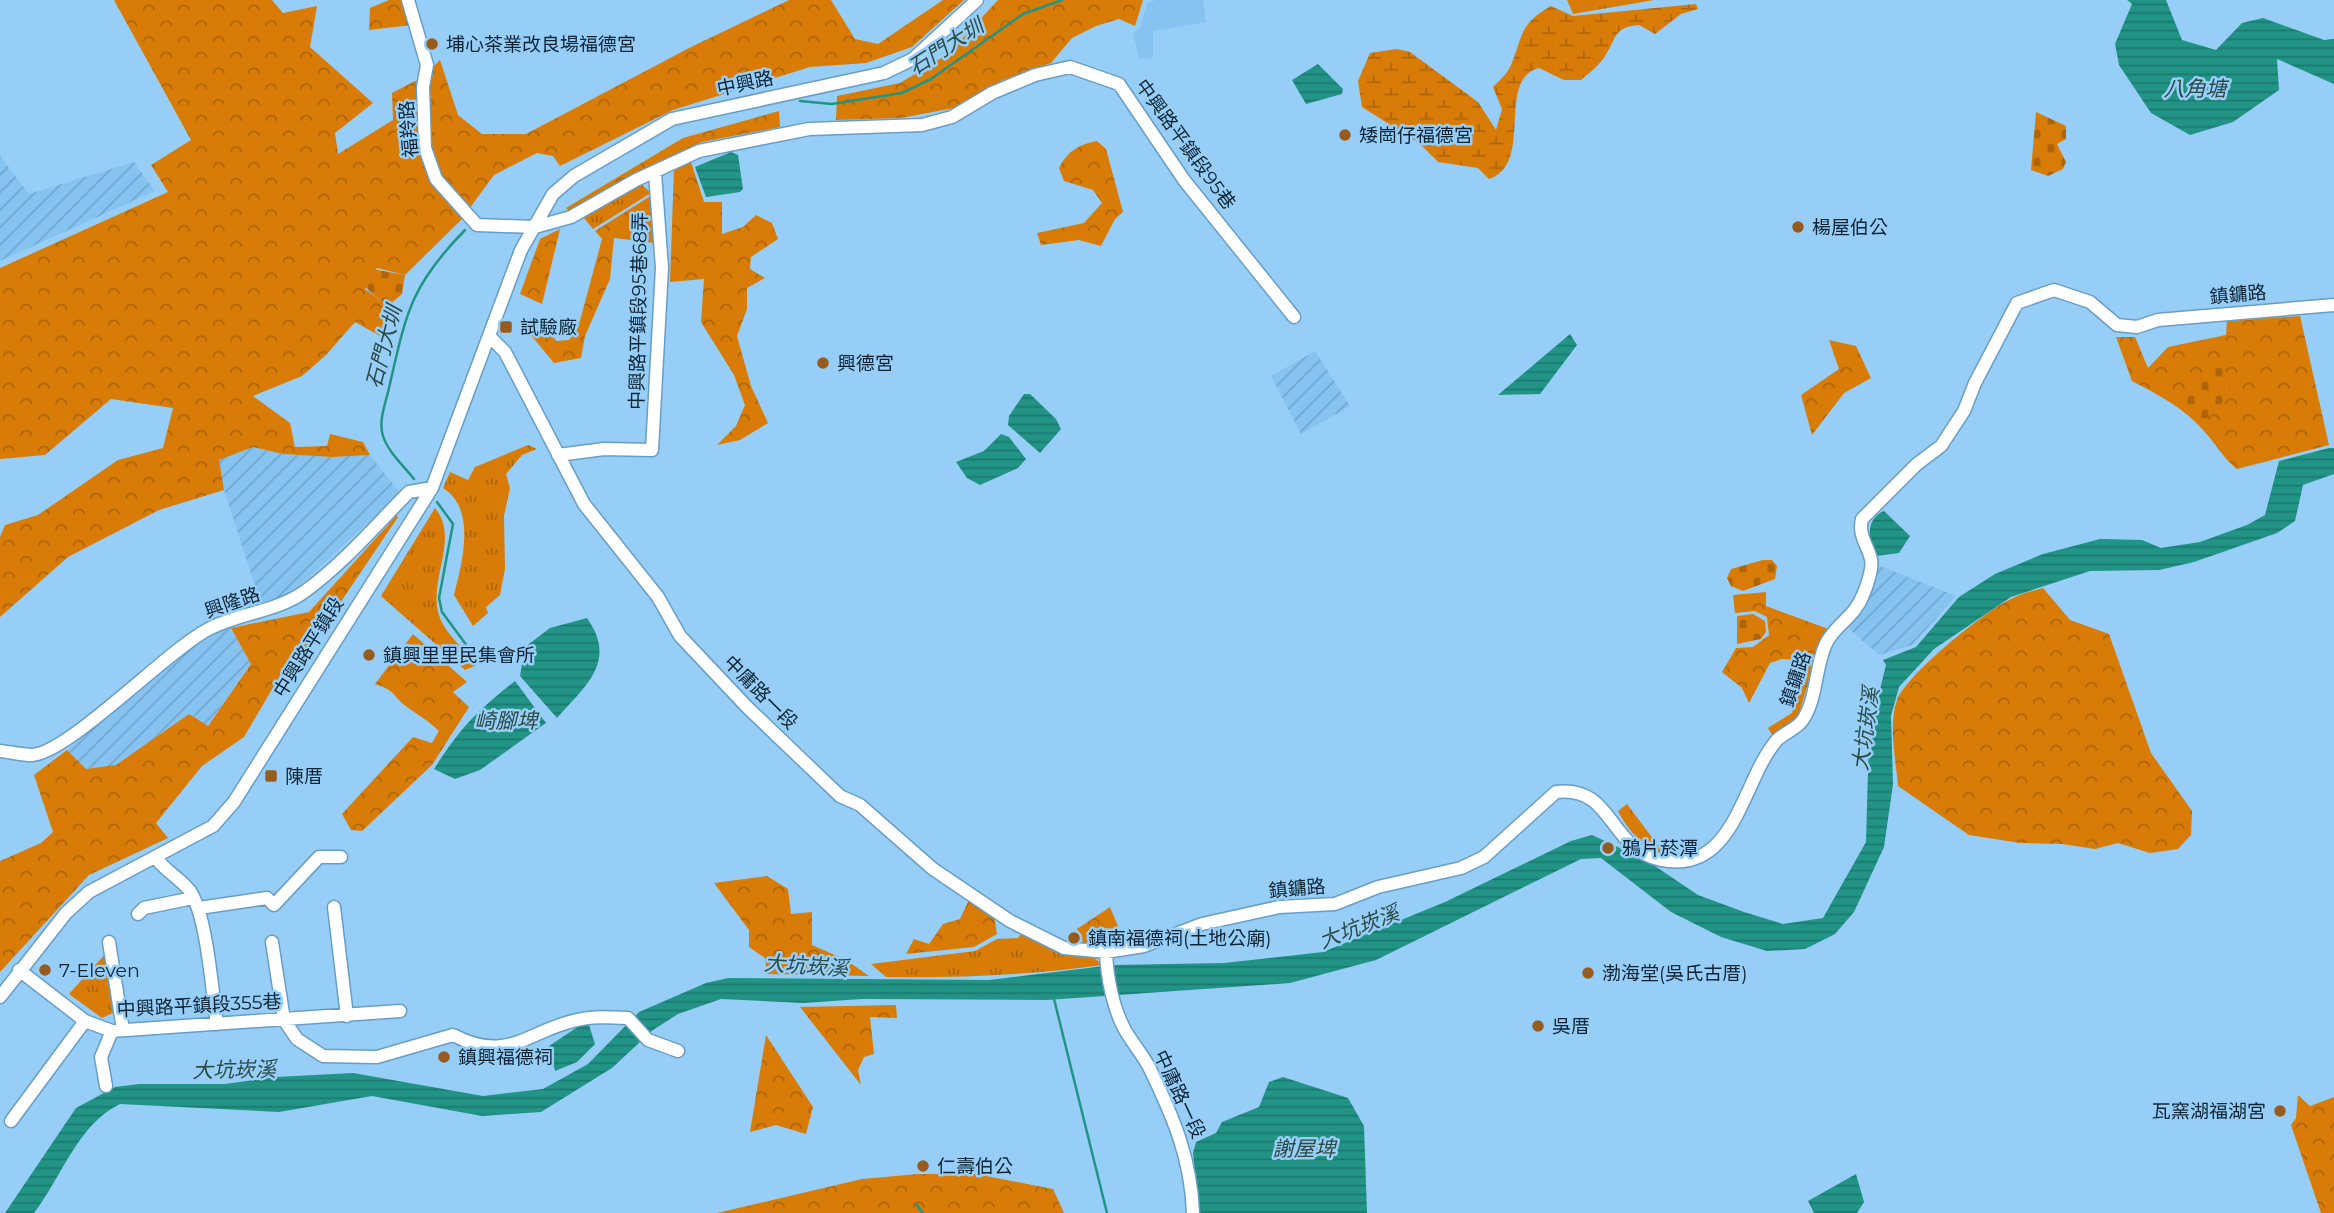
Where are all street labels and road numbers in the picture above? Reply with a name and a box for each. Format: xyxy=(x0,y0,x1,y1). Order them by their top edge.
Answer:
street label: 中興路 xyxy=(715,66,775,101)
street label: 中興路平鎮段95巷 xyxy=(1131,75,1241,214)
street label: 福羚路 xyxy=(395,100,422,158)
street label: 中興路平鎮段95巷68弄 xyxy=(625,212,652,410)
street label: 鎮鏞路 xyxy=(2209,281,2267,308)
street label: 興隆路 xyxy=(201,582,263,623)
street label: 中興路平鎮段 xyxy=(268,593,348,702)
street label: 鎮鏞路 xyxy=(1775,648,1816,710)
street label: 中庸路一段 xyxy=(719,651,802,734)
street label: 鎮鏞路 xyxy=(1268,875,1326,902)
street label: 中興路平鎮段355巷 xyxy=(116,990,282,1021)
street label: 中庸路一段 xyxy=(1149,1046,1210,1142)

